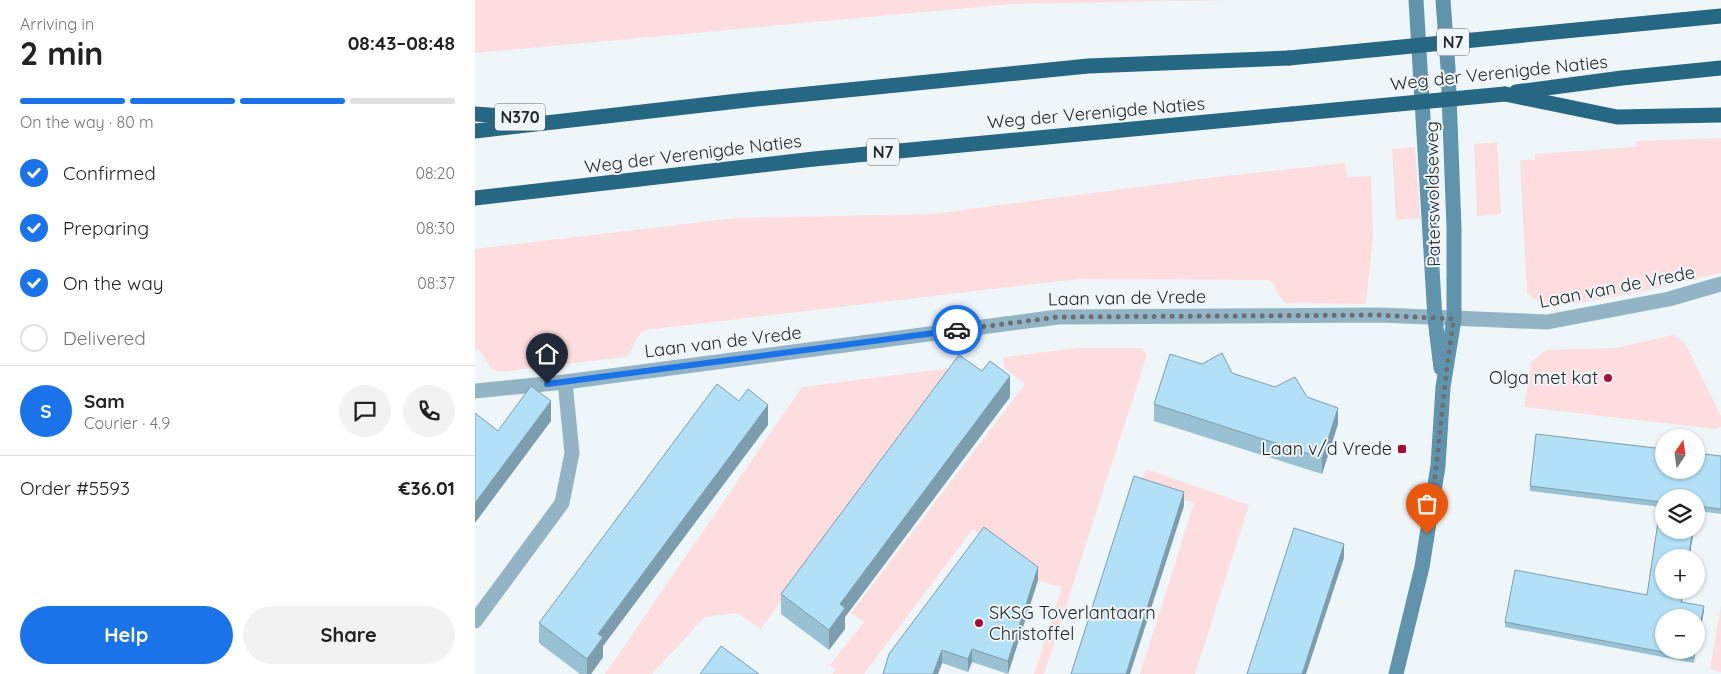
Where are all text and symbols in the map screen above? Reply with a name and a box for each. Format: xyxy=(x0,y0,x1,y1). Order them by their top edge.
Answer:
text: Arriving in xyxy=(20,14,94,34)
road number: N7 xyxy=(1437,28,1469,56)
text: 08:43–08:48 xyxy=(348,31,455,55)
text: 2 min xyxy=(20,33,103,73)
street label: Weg der Verenigde Naties xyxy=(1389,50,1609,95)
street label: Weg der Verenigde Naties xyxy=(986,92,1206,133)
road number: N370 xyxy=(495,104,545,130)
text: On the way · 80 m xyxy=(20,112,154,132)
street label: Paterswoldseweg xyxy=(1420,121,1445,267)
street label: Weg der Verenigde Naties xyxy=(583,129,803,178)
road number: N7 xyxy=(867,138,899,166)
icon: check xyxy=(20,159,48,187)
text: Confirmed xyxy=(63,161,156,185)
text: 08:20 xyxy=(415,163,455,183)
icon: check xyxy=(20,214,48,242)
text: Preparing xyxy=(63,216,149,240)
text: 08:30 xyxy=(416,218,455,238)
street label: Laan van de Vrede xyxy=(1537,260,1697,313)
icon: check xyxy=(20,269,48,297)
text: On the way xyxy=(63,271,164,295)
text: 08:37 xyxy=(417,273,455,293)
street label: Laan van de Vrede xyxy=(1048,285,1206,310)
courier xyxy=(932,305,982,355)
icon: car xyxy=(943,316,971,344)
street label: Laan van de Vrede xyxy=(643,320,803,363)
text: Delivered xyxy=(63,326,146,350)
pin xyxy=(526,333,568,384)
icon: home xyxy=(533,340,561,368)
place label: Olga met kat xyxy=(1489,366,1598,389)
marker: Olga met kat xyxy=(1602,372,1614,384)
button: chat xyxy=(339,385,391,437)
button: phone xyxy=(403,385,455,437)
text: Sam xyxy=(84,389,125,413)
text: S xyxy=(40,399,52,423)
text: Courier · 4.9 xyxy=(84,413,170,433)
north arrow xyxy=(1655,429,1705,479)
map controls xyxy=(1655,429,1705,659)
place label: Laan v/d Vrede xyxy=(1261,437,1392,460)
marker: Laan v/d Vrede xyxy=(1396,443,1408,455)
text: Order #5593 xyxy=(20,476,130,500)
text: €36.01 xyxy=(399,476,455,500)
pin xyxy=(1406,483,1448,534)
button: layers xyxy=(1655,489,1705,539)
icon: bag xyxy=(1413,490,1441,518)
button: + xyxy=(1655,549,1705,599)
place label: SKSG Toverlantaarn Christoffel xyxy=(989,601,1156,645)
button: Help xyxy=(20,606,233,664)
button: Share xyxy=(243,606,455,664)
button: − xyxy=(1655,609,1705,659)
marker: SKSG Toverlantaarn Christoffel xyxy=(973,617,985,629)

